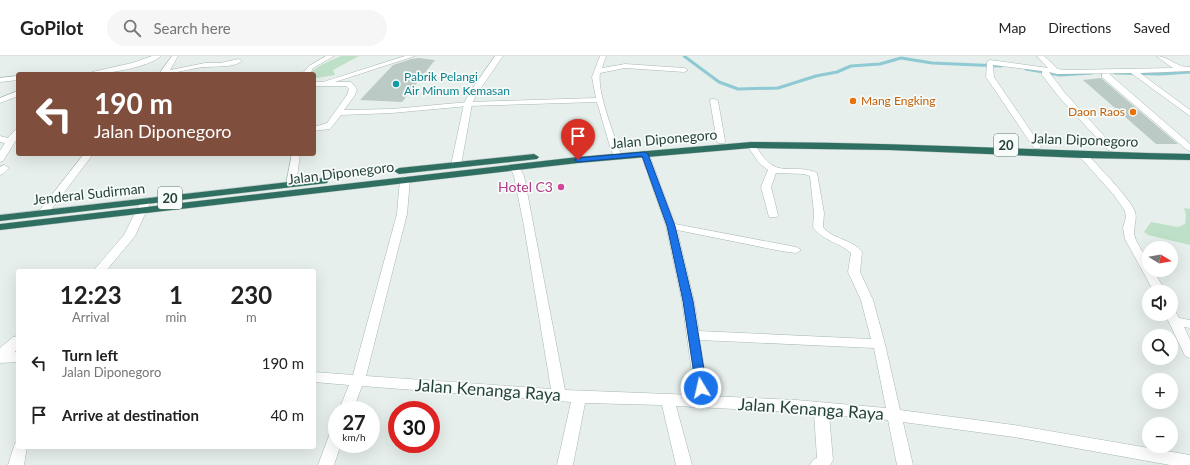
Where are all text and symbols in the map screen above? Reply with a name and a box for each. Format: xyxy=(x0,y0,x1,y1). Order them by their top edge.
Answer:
search box xyxy=(107,10,387,46)
text: GoPilot xyxy=(20,16,83,39)
icon: search xyxy=(121,17,143,39)
text: Search here xyxy=(153,19,231,37)
text: Map xyxy=(999,19,1026,36)
text: Directions xyxy=(1048,19,1111,36)
text: Saved xyxy=(1133,19,1170,36)
place label: Pabrik Pelangi Air Minum Kemasan xyxy=(404,69,510,98)
marker: Pabrik Pelangi Air Minum Kemasan xyxy=(391,79,401,89)
text: 190 m xyxy=(94,86,173,120)
icon: left xyxy=(28,88,80,140)
place label: Mang Engking xyxy=(861,93,936,108)
marker: Mang Engking xyxy=(848,96,858,106)
place label: Daon Raos xyxy=(1068,104,1125,119)
marker: Daon Raos xyxy=(1128,107,1138,117)
pin xyxy=(561,119,595,160)
text: Jalan Diponegoro xyxy=(94,120,232,142)
icon: arrive xyxy=(567,125,589,147)
street label: Jalan Diponegoro xyxy=(610,125,718,152)
street label: Jalan Diponegoro xyxy=(1031,129,1139,150)
road number: 20 xyxy=(994,134,1018,156)
street label: Jalan Diponegoro xyxy=(287,158,395,187)
place label: Hotel C3 xyxy=(498,178,553,195)
street label: Jenderal Sudirman xyxy=(32,179,146,208)
marker: Hotel C3 xyxy=(556,182,566,192)
road number: 20 xyxy=(158,187,182,209)
north arrow xyxy=(1142,241,1178,277)
map controls xyxy=(1142,241,1178,453)
text: 12:23 xyxy=(60,280,122,309)
text: 1 xyxy=(169,280,183,309)
text: 230 xyxy=(230,280,272,309)
button: sound xyxy=(1142,285,1178,321)
text: Arrival xyxy=(72,309,109,325)
text: min xyxy=(166,309,187,325)
text: m xyxy=(246,309,257,325)
button: search xyxy=(1142,329,1178,365)
text: Turn left xyxy=(62,346,118,364)
icon: left xyxy=(28,352,50,374)
text: 190 m xyxy=(262,354,304,372)
text: Jalan Diponegoro xyxy=(62,364,161,380)
position arrow xyxy=(680,367,722,409)
button: + xyxy=(1142,373,1178,409)
street label: Jalan Kenanga Raya xyxy=(414,374,562,405)
street label: Jalan Kenanga Raya xyxy=(737,393,885,424)
speed limit sign: 30 xyxy=(388,401,440,453)
icon: arrive xyxy=(28,404,50,426)
text: Arrive at destination xyxy=(62,406,199,424)
text: 40 m xyxy=(270,406,304,424)
text: 27 xyxy=(342,410,366,434)
button: − xyxy=(1142,417,1178,453)
text: km/h xyxy=(342,431,366,443)

